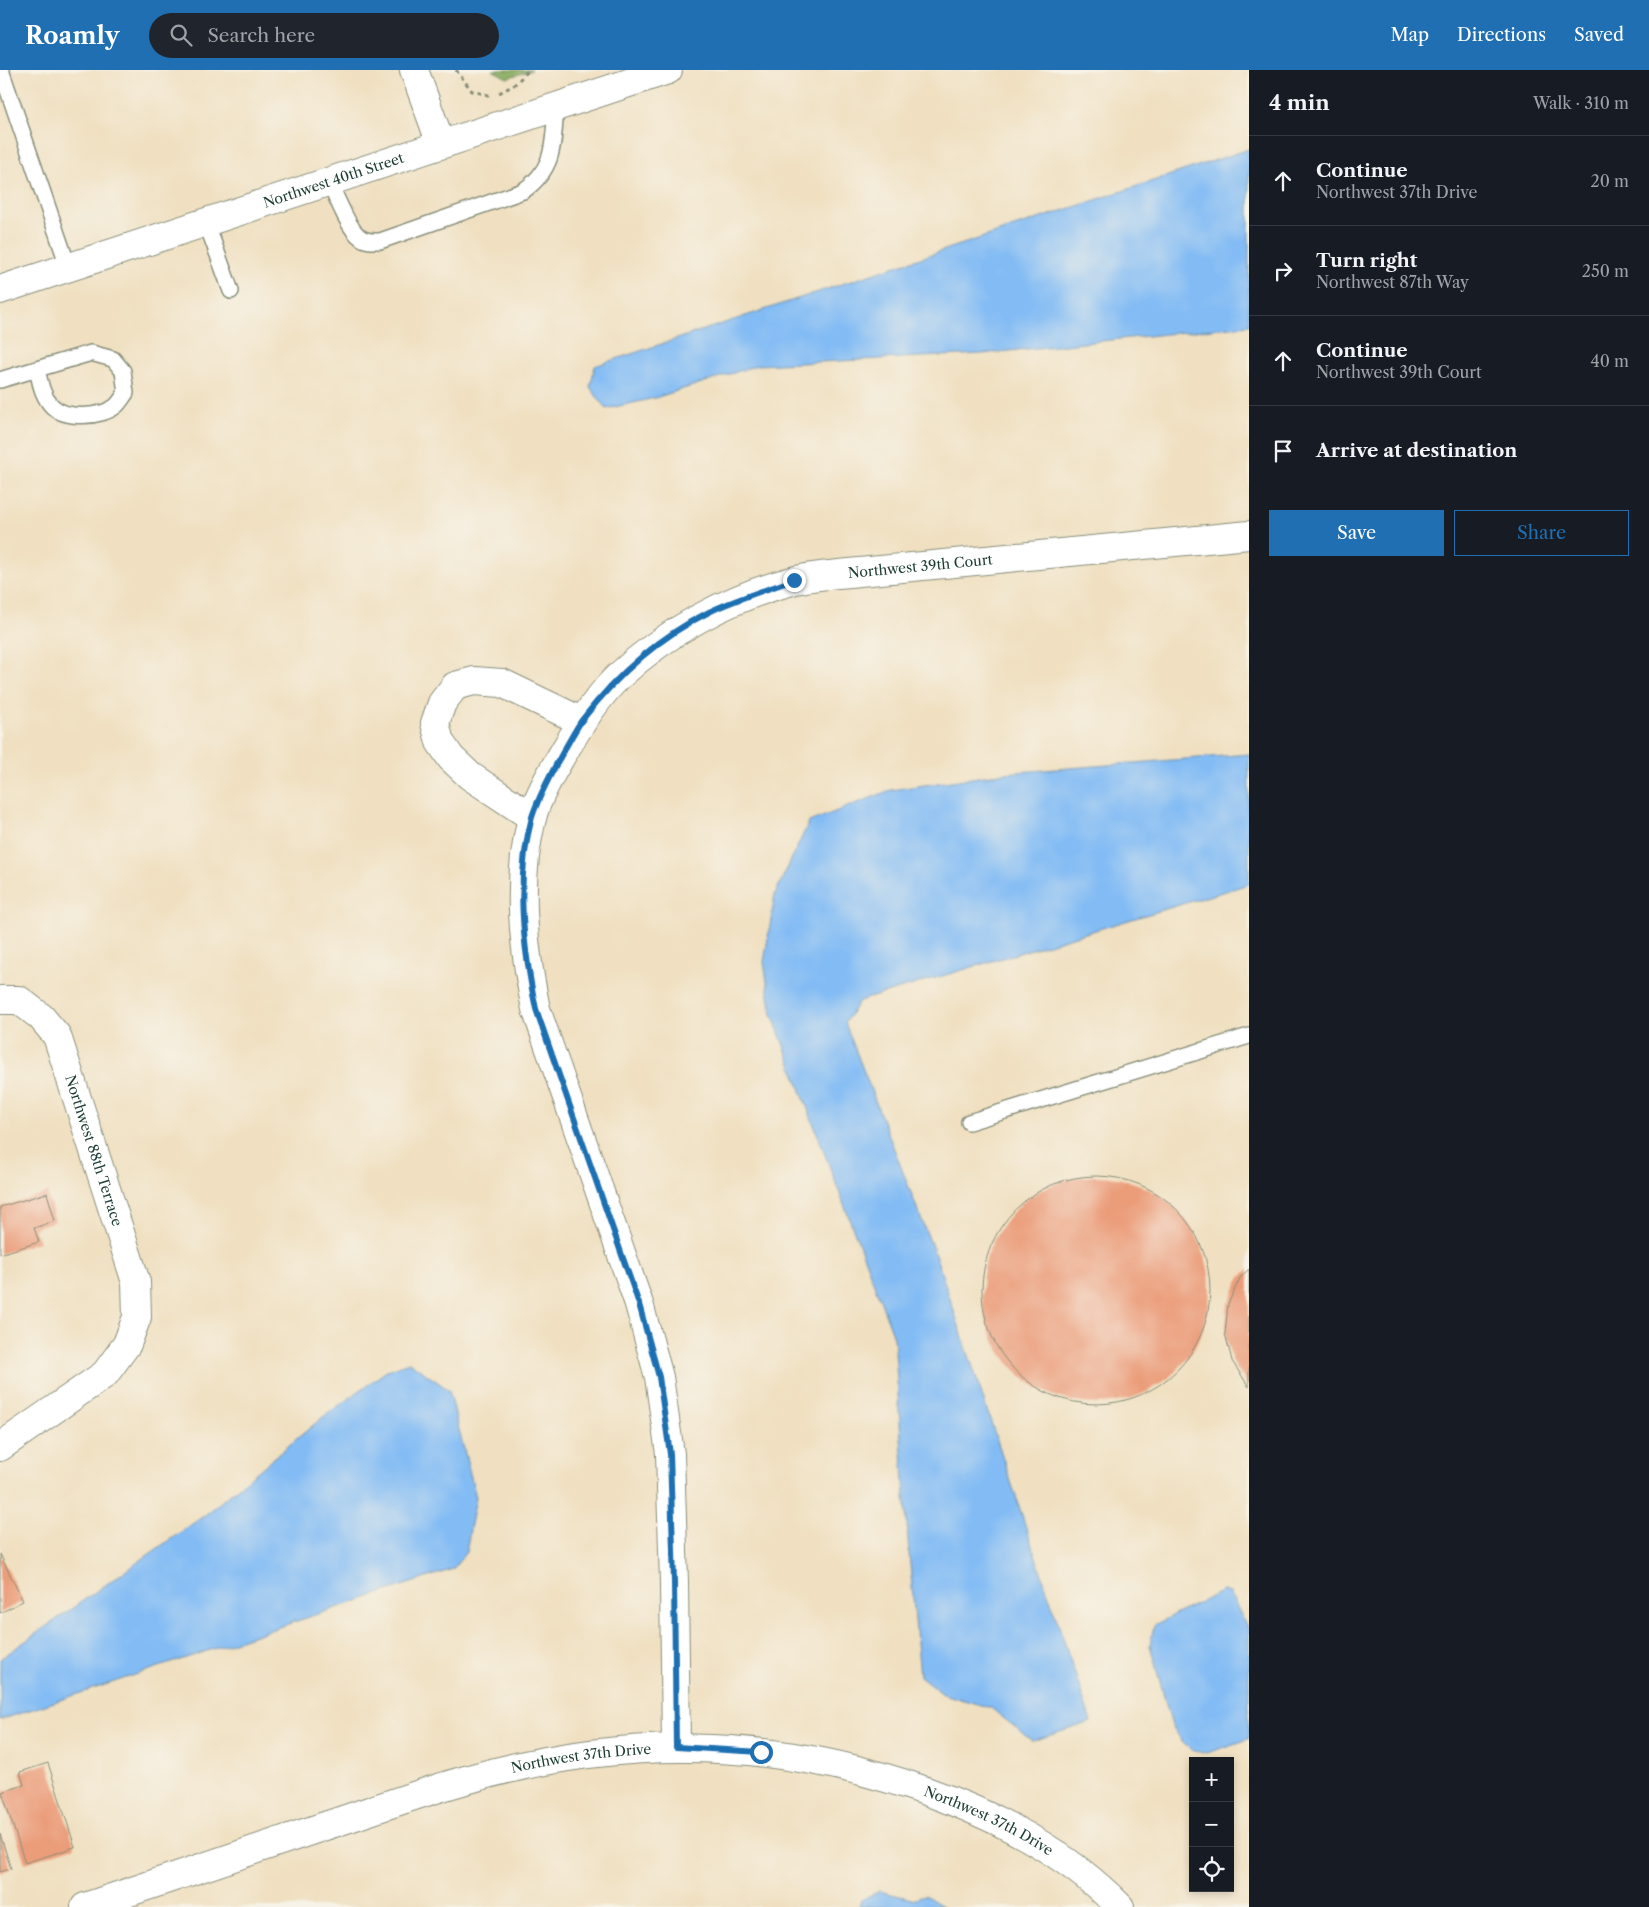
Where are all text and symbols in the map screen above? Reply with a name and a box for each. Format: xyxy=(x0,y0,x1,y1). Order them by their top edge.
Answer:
search box xyxy=(149,13,499,58)
text: Roamly xyxy=(25,21,119,50)
icon: search xyxy=(167,21,195,49)
text: Search here xyxy=(207,24,315,47)
text: Map xyxy=(1390,24,1429,46)
text: Directions xyxy=(1457,24,1546,46)
text: Saved xyxy=(1574,24,1624,46)
text: 4 min xyxy=(1269,90,1330,115)
text: Walk · 310 m xyxy=(1533,93,1629,113)
street label: Northwest 40th Street xyxy=(261,149,406,212)
text: Continue xyxy=(1316,159,1408,182)
icon: ahead xyxy=(1269,167,1297,195)
text: 20 m xyxy=(1590,171,1629,191)
text: Northwest 37th Drive xyxy=(1316,182,1477,202)
text: Turn right xyxy=(1316,249,1417,272)
icon: right xyxy=(1269,257,1297,285)
text: 250 m xyxy=(1582,261,1629,281)
text: Northwest 87th Way xyxy=(1316,272,1469,292)
text: Continue xyxy=(1316,339,1408,362)
icon: ahead xyxy=(1269,347,1297,375)
text: 40 m xyxy=(1590,351,1629,371)
text: Northwest 39th Court xyxy=(1316,362,1482,382)
icon: arrive xyxy=(1269,437,1297,465)
text: Arrive at destination xyxy=(1316,439,1517,462)
button: Save xyxy=(1269,510,1444,556)
button: Share xyxy=(1454,510,1629,556)
street label: Northwest 39th Court xyxy=(847,550,993,582)
route end xyxy=(783,569,806,592)
street label: Northwest 88th Terrace xyxy=(61,1073,127,1229)
street label: Northwest 37th Drive xyxy=(509,1740,652,1777)
route start xyxy=(750,1741,773,1764)
map controls xyxy=(1189,1757,1234,1892)
button: + xyxy=(1189,1757,1234,1802)
street label: Northwest 37th Drive xyxy=(922,1782,1057,1859)
button: − xyxy=(1189,1802,1234,1847)
button: locate xyxy=(1189,1847,1234,1892)

